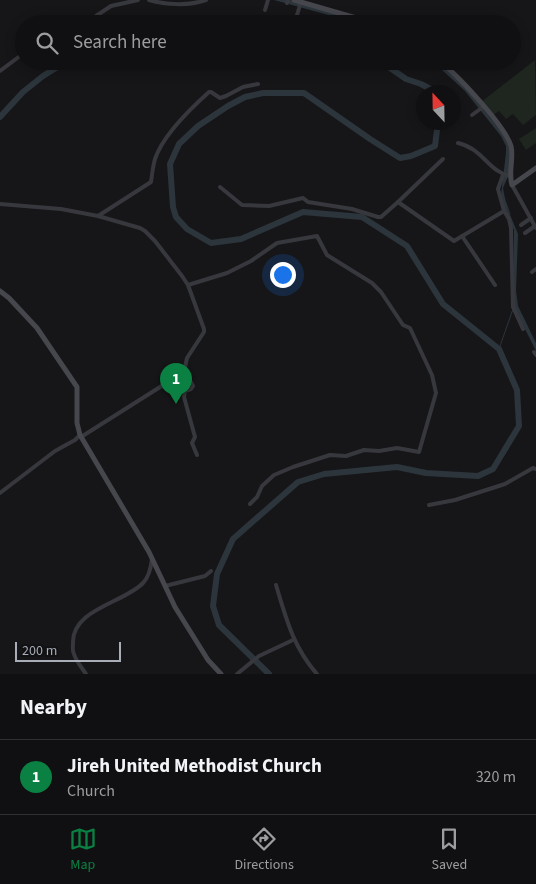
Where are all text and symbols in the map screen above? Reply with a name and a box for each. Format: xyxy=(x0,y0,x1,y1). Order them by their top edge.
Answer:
search box xyxy=(15,15,521,70)
icon: search xyxy=(33,29,61,57)
text: Search here xyxy=(73,29,167,56)
north arrow xyxy=(416,85,461,130)
your location xyxy=(270,262,296,288)
pin: 1 xyxy=(160,363,192,404)
scale bar xyxy=(15,639,121,662)
text: 200 m xyxy=(22,641,57,661)
text: Nearby xyxy=(20,692,87,722)
text: Jireh United Methodist Church xyxy=(67,753,322,780)
text: 1 xyxy=(32,766,40,788)
text: 320 m xyxy=(476,766,516,788)
text: Church xyxy=(67,780,115,802)
tab: Map xyxy=(69,825,97,875)
tab: Directions xyxy=(235,825,294,875)
tab: Saved xyxy=(431,825,467,875)

